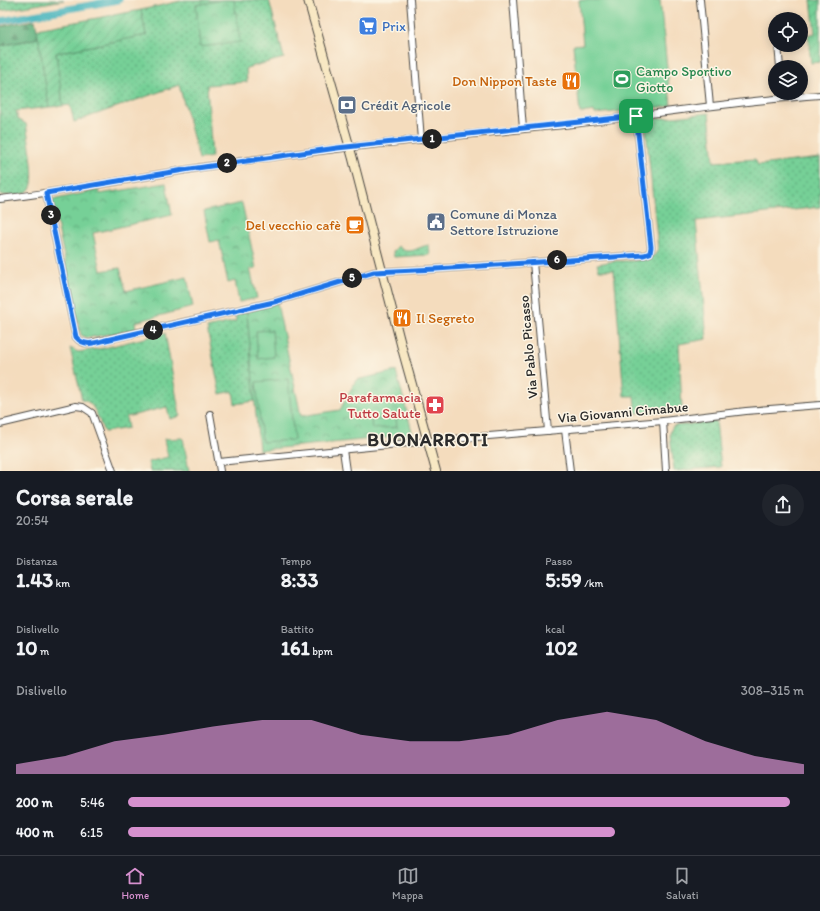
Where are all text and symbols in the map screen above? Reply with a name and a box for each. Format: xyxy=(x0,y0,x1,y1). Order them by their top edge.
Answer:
map controls xyxy=(768,12,808,100)
button: locate xyxy=(768,12,808,52)
supermarket icon: Prix xyxy=(357,15,379,37)
place label: Prix xyxy=(382,18,406,35)
button: layers xyxy=(768,60,808,100)
place label: Campo Sportivo Giotto xyxy=(636,63,732,96)
sports icon: Campo Sportivo Giotto xyxy=(611,68,633,90)
restaurant icon: Don Nippon Taste xyxy=(560,70,582,92)
place label: Don Nippon Taste xyxy=(452,73,557,90)
bank icon: Crédit Agricole xyxy=(336,94,358,116)
place label: Crédit Agricole xyxy=(361,97,451,114)
pin xyxy=(619,99,653,133)
icon: arrive xyxy=(625,105,647,127)
pin: 1 xyxy=(422,129,442,149)
text: 1 xyxy=(429,132,435,145)
pin: 2 xyxy=(217,153,237,173)
text: 2 xyxy=(224,156,230,169)
pin: 3 xyxy=(41,205,61,225)
place label: Comune di Monza Settore Istruzione xyxy=(450,206,559,239)
text: 3 xyxy=(48,208,54,221)
public building icon: Comune di Monza Settore Istruzione xyxy=(425,211,447,233)
cafe icon: Del vecchio cafè xyxy=(344,214,366,236)
place label: Del vecchio cafè xyxy=(246,217,341,234)
pin: 6 xyxy=(547,250,567,270)
text: 6 xyxy=(554,253,560,266)
pin: 5 xyxy=(342,268,362,288)
text: 5 xyxy=(349,271,355,284)
street label: Via Pablo Picasso xyxy=(516,294,541,399)
restaurant icon: Il Segreto xyxy=(391,307,413,329)
place label: Il Segreto xyxy=(416,310,475,327)
pin: 4 xyxy=(143,320,163,340)
text: 4 xyxy=(150,323,156,336)
place label: Parafarmacia Tutto Salute xyxy=(339,389,422,422)
pharmacy icon: Parafarmacia Tutto Salute xyxy=(424,394,446,416)
street label: Via Giovanni Cimabue xyxy=(557,398,689,427)
district label: BUONARROTI xyxy=(367,429,489,451)
text: Corsa serale xyxy=(16,484,133,511)
button: share xyxy=(762,484,804,526)
text: 20:54 xyxy=(16,513,49,528)
text: Distanza xyxy=(16,555,58,568)
text: Tempo xyxy=(281,555,311,568)
text: Passo xyxy=(545,555,572,568)
text: 1.43 xyxy=(16,568,53,592)
text: 8:33 xyxy=(281,568,318,592)
text: 5:59 xyxy=(545,568,582,592)
text: km xyxy=(53,577,70,590)
text: /km xyxy=(582,577,603,590)
text: Dislivello xyxy=(16,623,59,636)
text: Battito xyxy=(281,623,314,636)
text: kcal xyxy=(545,623,565,636)
text: 10 xyxy=(16,636,38,660)
text: 161 xyxy=(281,636,310,660)
text: 102 xyxy=(545,636,577,660)
text: m xyxy=(38,645,49,658)
text: bpm xyxy=(310,645,333,658)
text: Dislivello xyxy=(16,683,67,698)
text: 308–315 m xyxy=(741,683,804,698)
text: 200 m xyxy=(16,795,53,810)
text: 5:46 xyxy=(80,795,105,810)
text: 400 m xyxy=(16,825,54,840)
text: 6:15 xyxy=(80,825,103,840)
tab: Home xyxy=(121,865,149,902)
tab: Mappa xyxy=(392,865,423,902)
tab: Salvati xyxy=(666,865,699,902)

